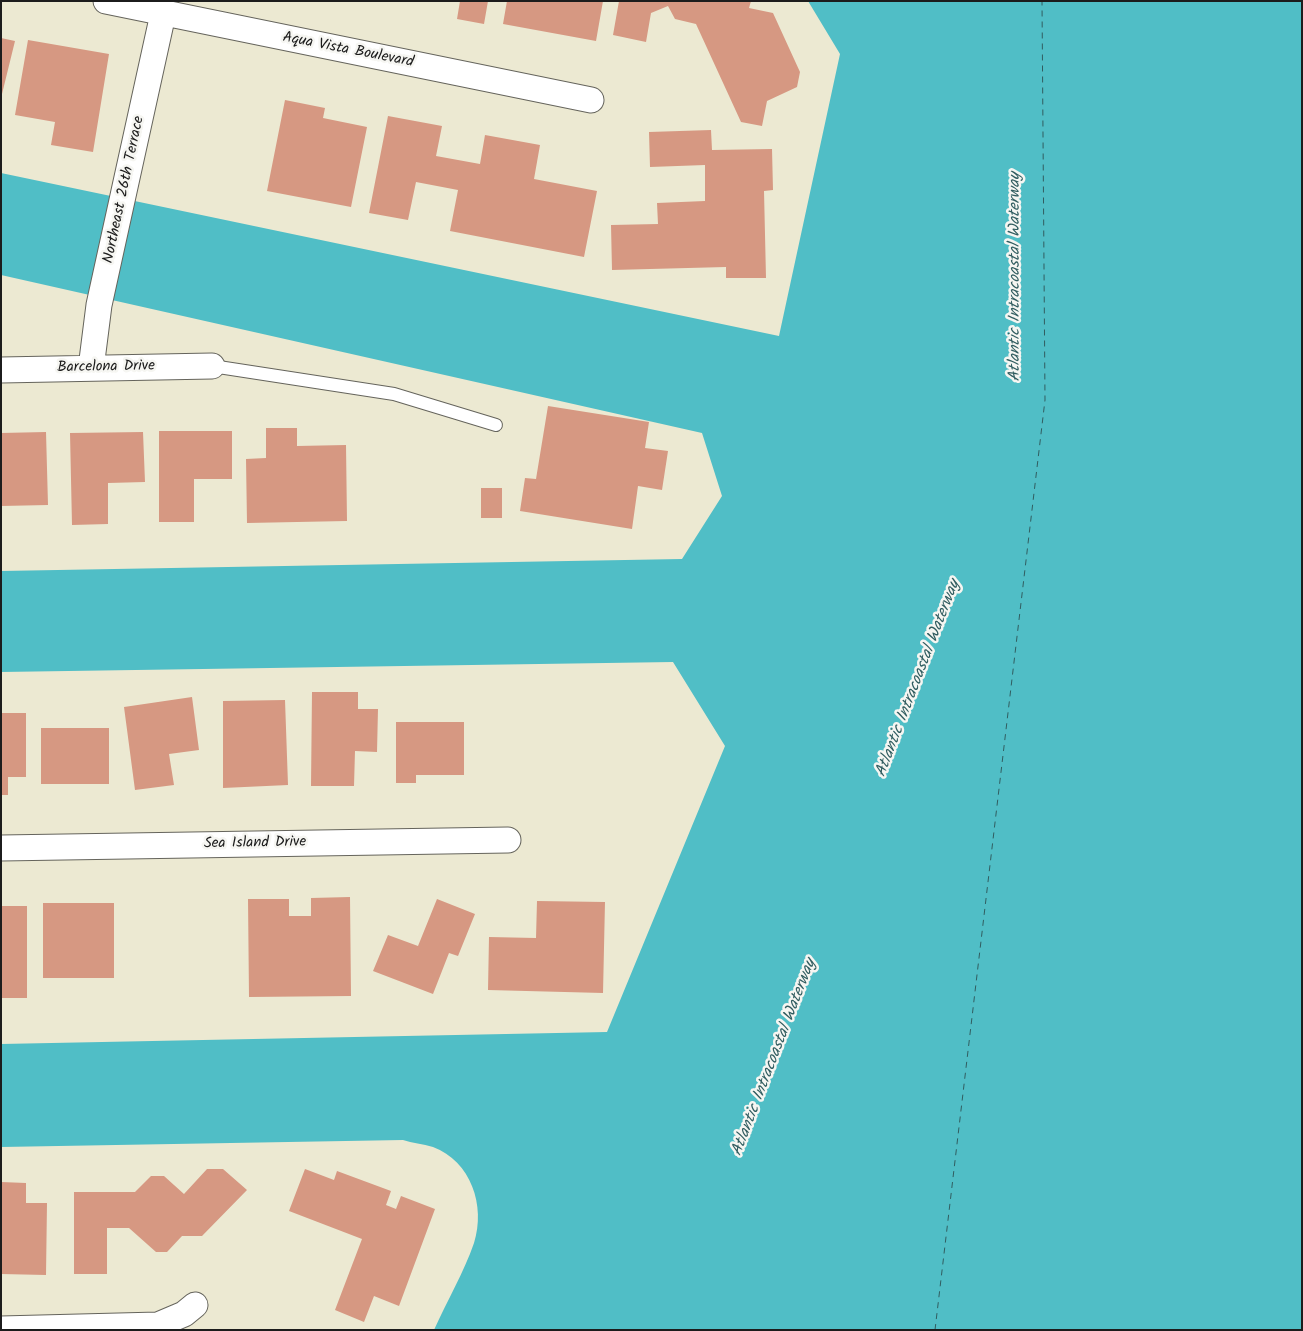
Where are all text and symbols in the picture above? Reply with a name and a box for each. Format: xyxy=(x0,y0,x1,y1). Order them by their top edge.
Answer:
street label: Aqua Vista Boulevard xyxy=(281,29,415,73)
street label: Northeast 26th Terrace xyxy=(101,115,149,265)
water label: Atlantic Intracoastal Waterway xyxy=(1006,172,1026,382)
street label: Barcelona Drive xyxy=(57,358,155,378)
water label: Atlantic Intracoastal Waterway xyxy=(873,578,965,780)
street label: Sea Island Drive xyxy=(204,834,306,854)
water label: Atlantic Intracoastal Waterway xyxy=(729,957,821,1159)

